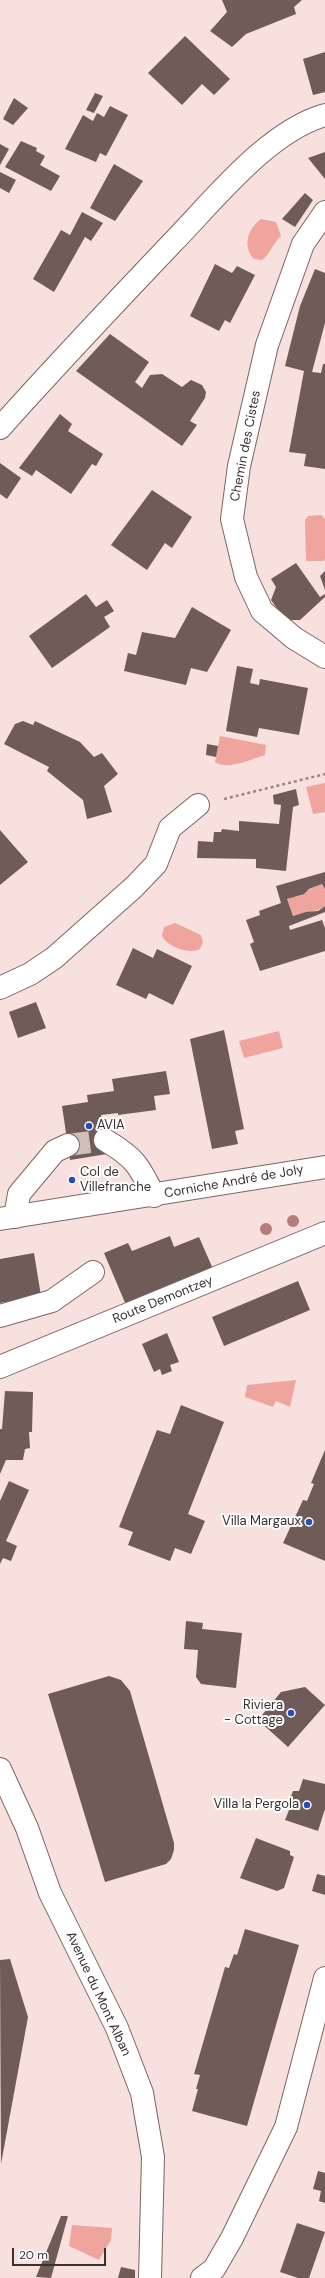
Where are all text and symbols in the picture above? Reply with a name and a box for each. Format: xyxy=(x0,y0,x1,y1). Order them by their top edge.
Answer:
street label: Chemin des Cistes xyxy=(228,389,264,503)
place label: AVIA xyxy=(97,1118,125,1134)
marker: AVIA xyxy=(84,1121,94,1131)
street label: Corniche André de Joly xyxy=(163,1162,305,1202)
place label: Col de Villefranche xyxy=(80,1165,151,1196)
marker: Col de Villefranche xyxy=(67,1175,77,1185)
street label: Route Demontzey xyxy=(111,1273,215,1327)
place label: Villa Margaux xyxy=(222,1514,301,1530)
marker: Villa Margaux xyxy=(304,1517,314,1527)
place label: Riviera - Cottage xyxy=(224,1698,283,1729)
marker: Riviera - Cottage xyxy=(286,1708,296,1718)
place label: Villa la Pergola xyxy=(214,1797,299,1813)
marker: Villa la Pergola xyxy=(302,1800,312,1810)
street label: Avenue du Mont Alban xyxy=(62,1929,134,2059)
scale bar xyxy=(14,2240,108,2266)
text: 20 m xyxy=(19,2247,48,2263)

